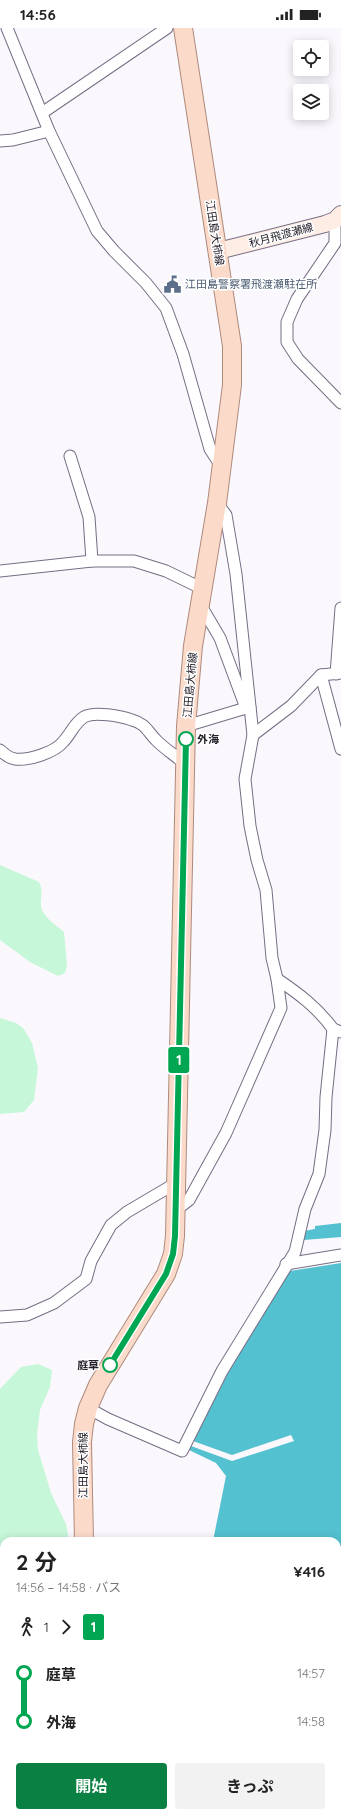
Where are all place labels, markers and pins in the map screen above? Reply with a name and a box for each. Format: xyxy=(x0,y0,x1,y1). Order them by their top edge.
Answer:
public building icon: 江田島警察署飛渡瀬駐在所 xyxy=(162,274,182,294)
place label: 江田島警察署飛渡瀬駐在所 xyxy=(185,277,318,291)
marker: 外海 xyxy=(178,731,194,747)
place label: 外海 xyxy=(197,732,219,746)
marker: 庭草 xyxy=(102,1357,118,1373)
place label: 庭草 xyxy=(77,1358,99,1372)

